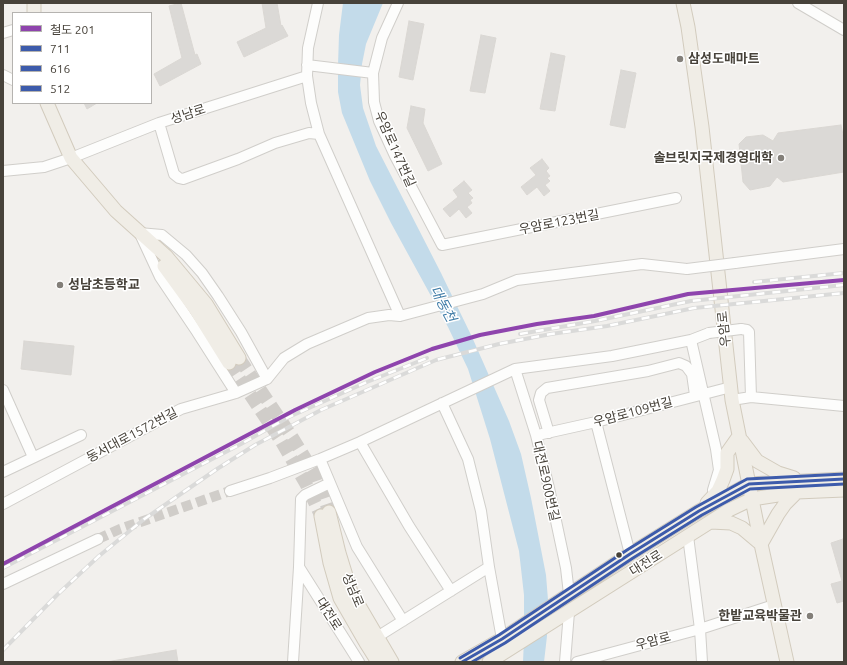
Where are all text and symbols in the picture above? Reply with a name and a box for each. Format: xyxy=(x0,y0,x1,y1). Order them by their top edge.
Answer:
legend xyxy=(12,12,152,104)
text: 철도 201 xyxy=(50,23,95,36)
text: 711 xyxy=(50,42,70,55)
place label: 삼성도매마트 xyxy=(688,51,760,67)
marker: 삼성도매마트 xyxy=(675,54,685,64)
text: 616 xyxy=(50,62,70,75)
text: 512 xyxy=(50,82,70,95)
street label: 성남로 xyxy=(169,101,207,127)
street label: 우암로147번길 xyxy=(371,108,419,190)
place label: 솔브릿지국제경영대학 xyxy=(653,150,773,166)
marker: 솔브릿지국제경영대학 xyxy=(776,153,786,163)
street label: 우암로123번길 xyxy=(517,207,601,237)
place label: 성남초등학교 xyxy=(68,277,140,293)
marker: 성남초등학교 xyxy=(55,280,65,290)
water label: 대동천 xyxy=(427,283,459,325)
street label: 우암로 xyxy=(714,310,734,348)
street label: 우암로109번길 xyxy=(591,394,675,430)
street label: 동서대로1572번길 xyxy=(84,404,180,466)
street label: 대전로900번길 xyxy=(529,439,563,523)
street label: 대전로 xyxy=(627,547,665,579)
unlabelled marker xyxy=(614,550,624,560)
street label: 성남로 xyxy=(339,570,367,610)
street label: 대전로 xyxy=(313,595,345,633)
place label: 한밭교육박물관 xyxy=(718,608,802,624)
marker: 한밭교육박물관 xyxy=(805,611,815,621)
street label: 우암로 xyxy=(634,629,672,653)

